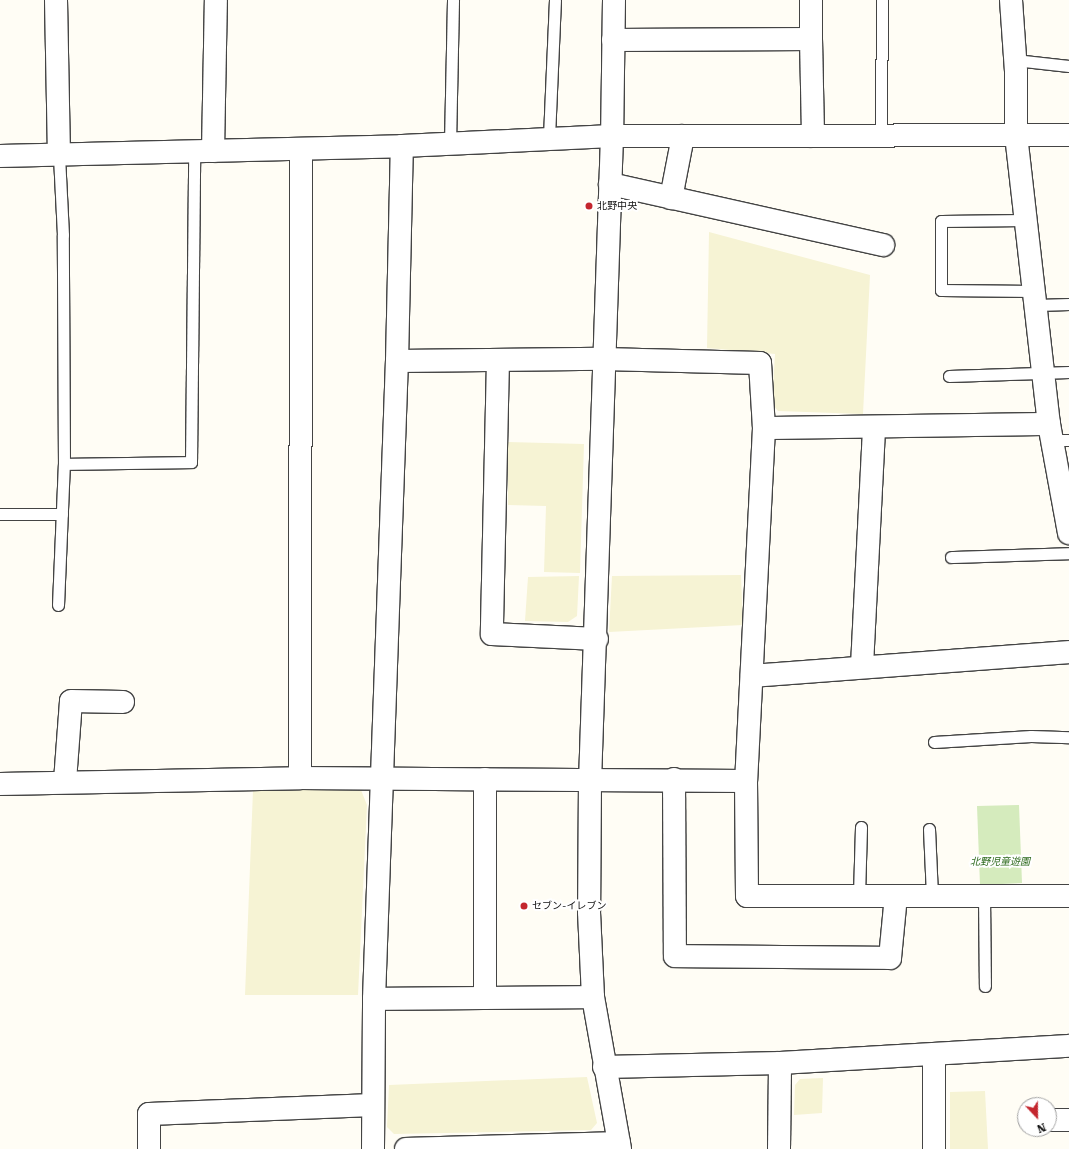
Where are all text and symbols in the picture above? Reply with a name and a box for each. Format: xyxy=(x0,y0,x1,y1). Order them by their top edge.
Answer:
place label: 北野中央 xyxy=(597,200,637,212)
marker: 北野中央 xyxy=(584,201,594,211)
park label: 北野児童遊園 xyxy=(970,856,1030,868)
place label: セブン-イレブン xyxy=(532,900,606,912)
marker: セブン-イレブン xyxy=(519,901,529,911)
north arrow xyxy=(1017,1097,1057,1137)
text: N xyxy=(1035,1120,1048,1135)

